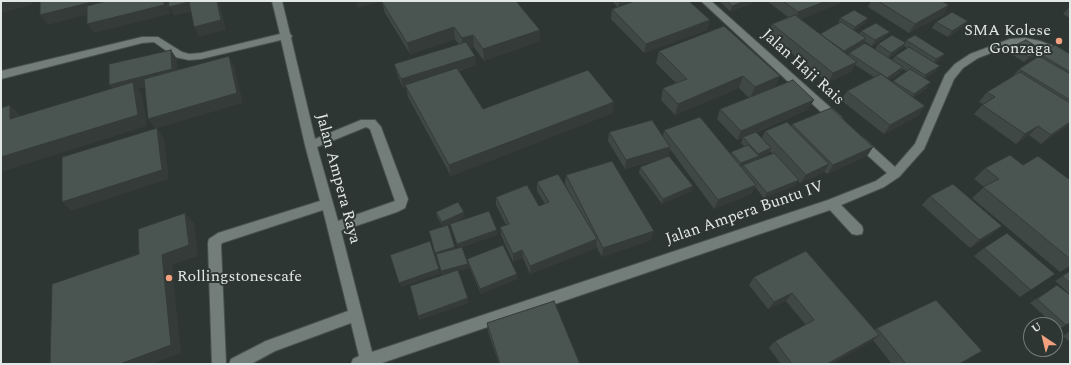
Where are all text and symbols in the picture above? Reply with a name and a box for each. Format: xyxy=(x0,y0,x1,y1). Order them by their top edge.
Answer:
place label: SMA Kolese Gonzaga xyxy=(964,22,1051,60)
street label: Jalan Haji Rais xyxy=(757,26,847,110)
marker: SMA Kolese Gonzaga xyxy=(1054,36,1064,46)
street label: Jalan Ampera Raya xyxy=(310,112,364,246)
street label: Jalan Ampera Buntu IV xyxy=(663,178,827,250)
place label: Rollingstonescafe xyxy=(177,268,302,288)
marker: Rollingstonescafe xyxy=(164,273,174,283)
north arrow xyxy=(1023,317,1063,357)
text: U xyxy=(1028,318,1045,337)

